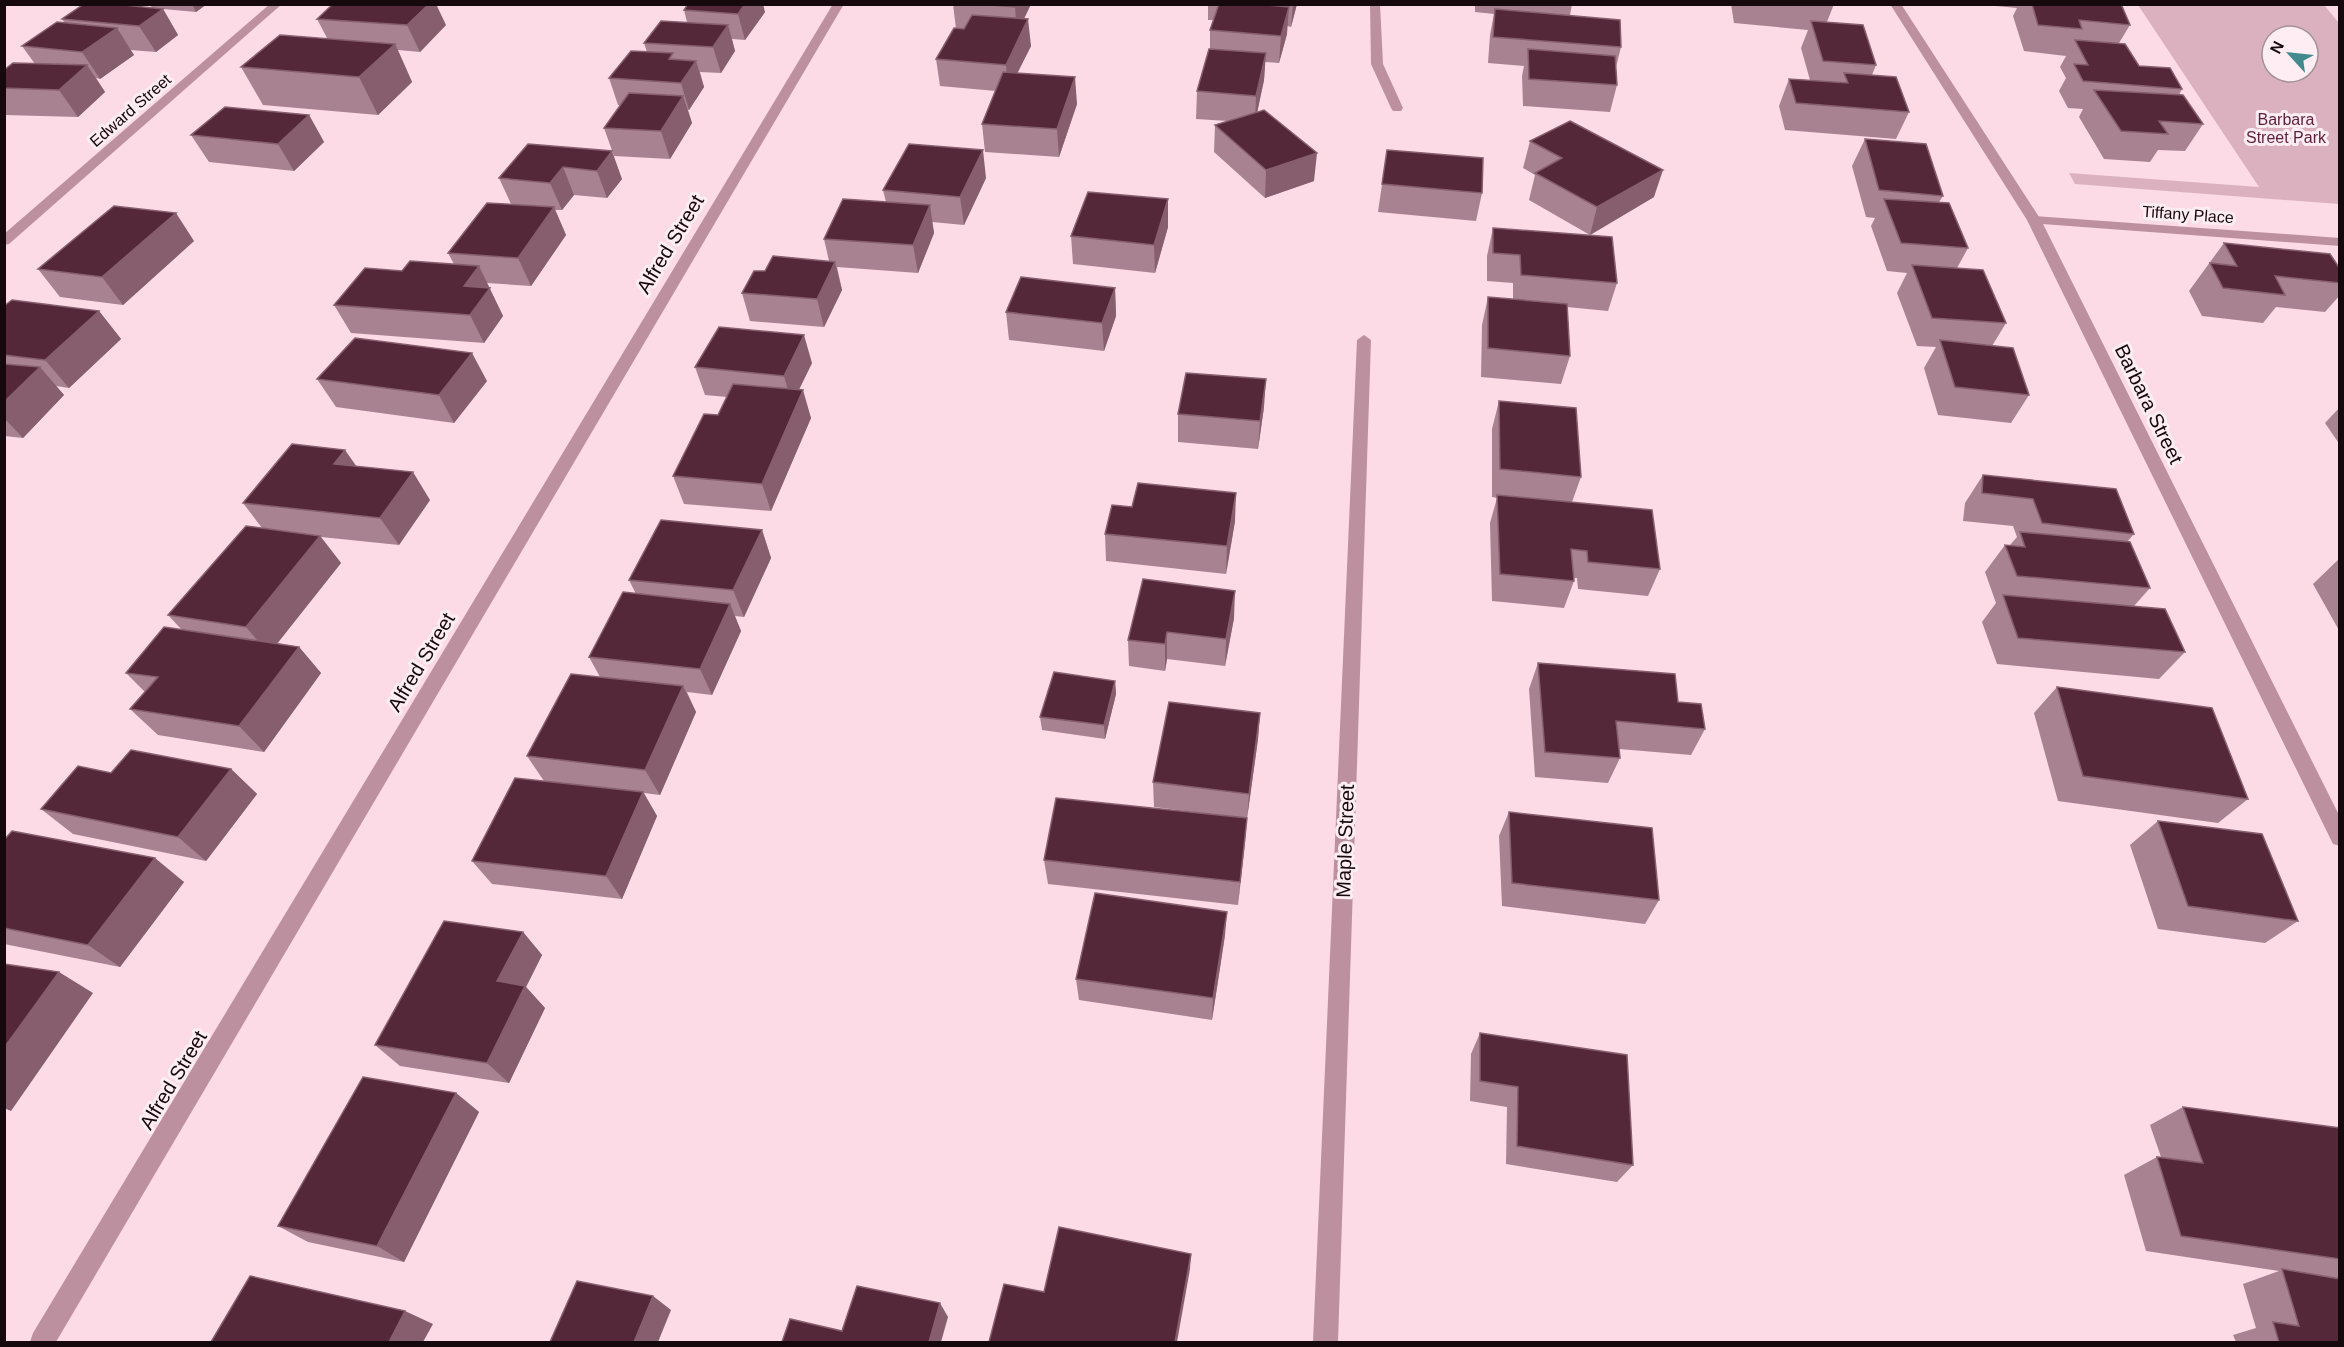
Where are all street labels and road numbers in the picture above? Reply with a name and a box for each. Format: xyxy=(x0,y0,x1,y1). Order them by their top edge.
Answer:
street label: Edward Street xyxy=(86,70,175,150)
street label: Alfred Street xyxy=(632,190,708,297)
street label: Tiffany Place xyxy=(2142,203,2234,226)
street label: Barbara Street xyxy=(2111,341,2188,468)
street label: Alfred Street xyxy=(383,608,459,715)
street label: Maple Street xyxy=(1332,784,1358,898)
street label: Alfred Street xyxy=(135,1026,211,1133)

